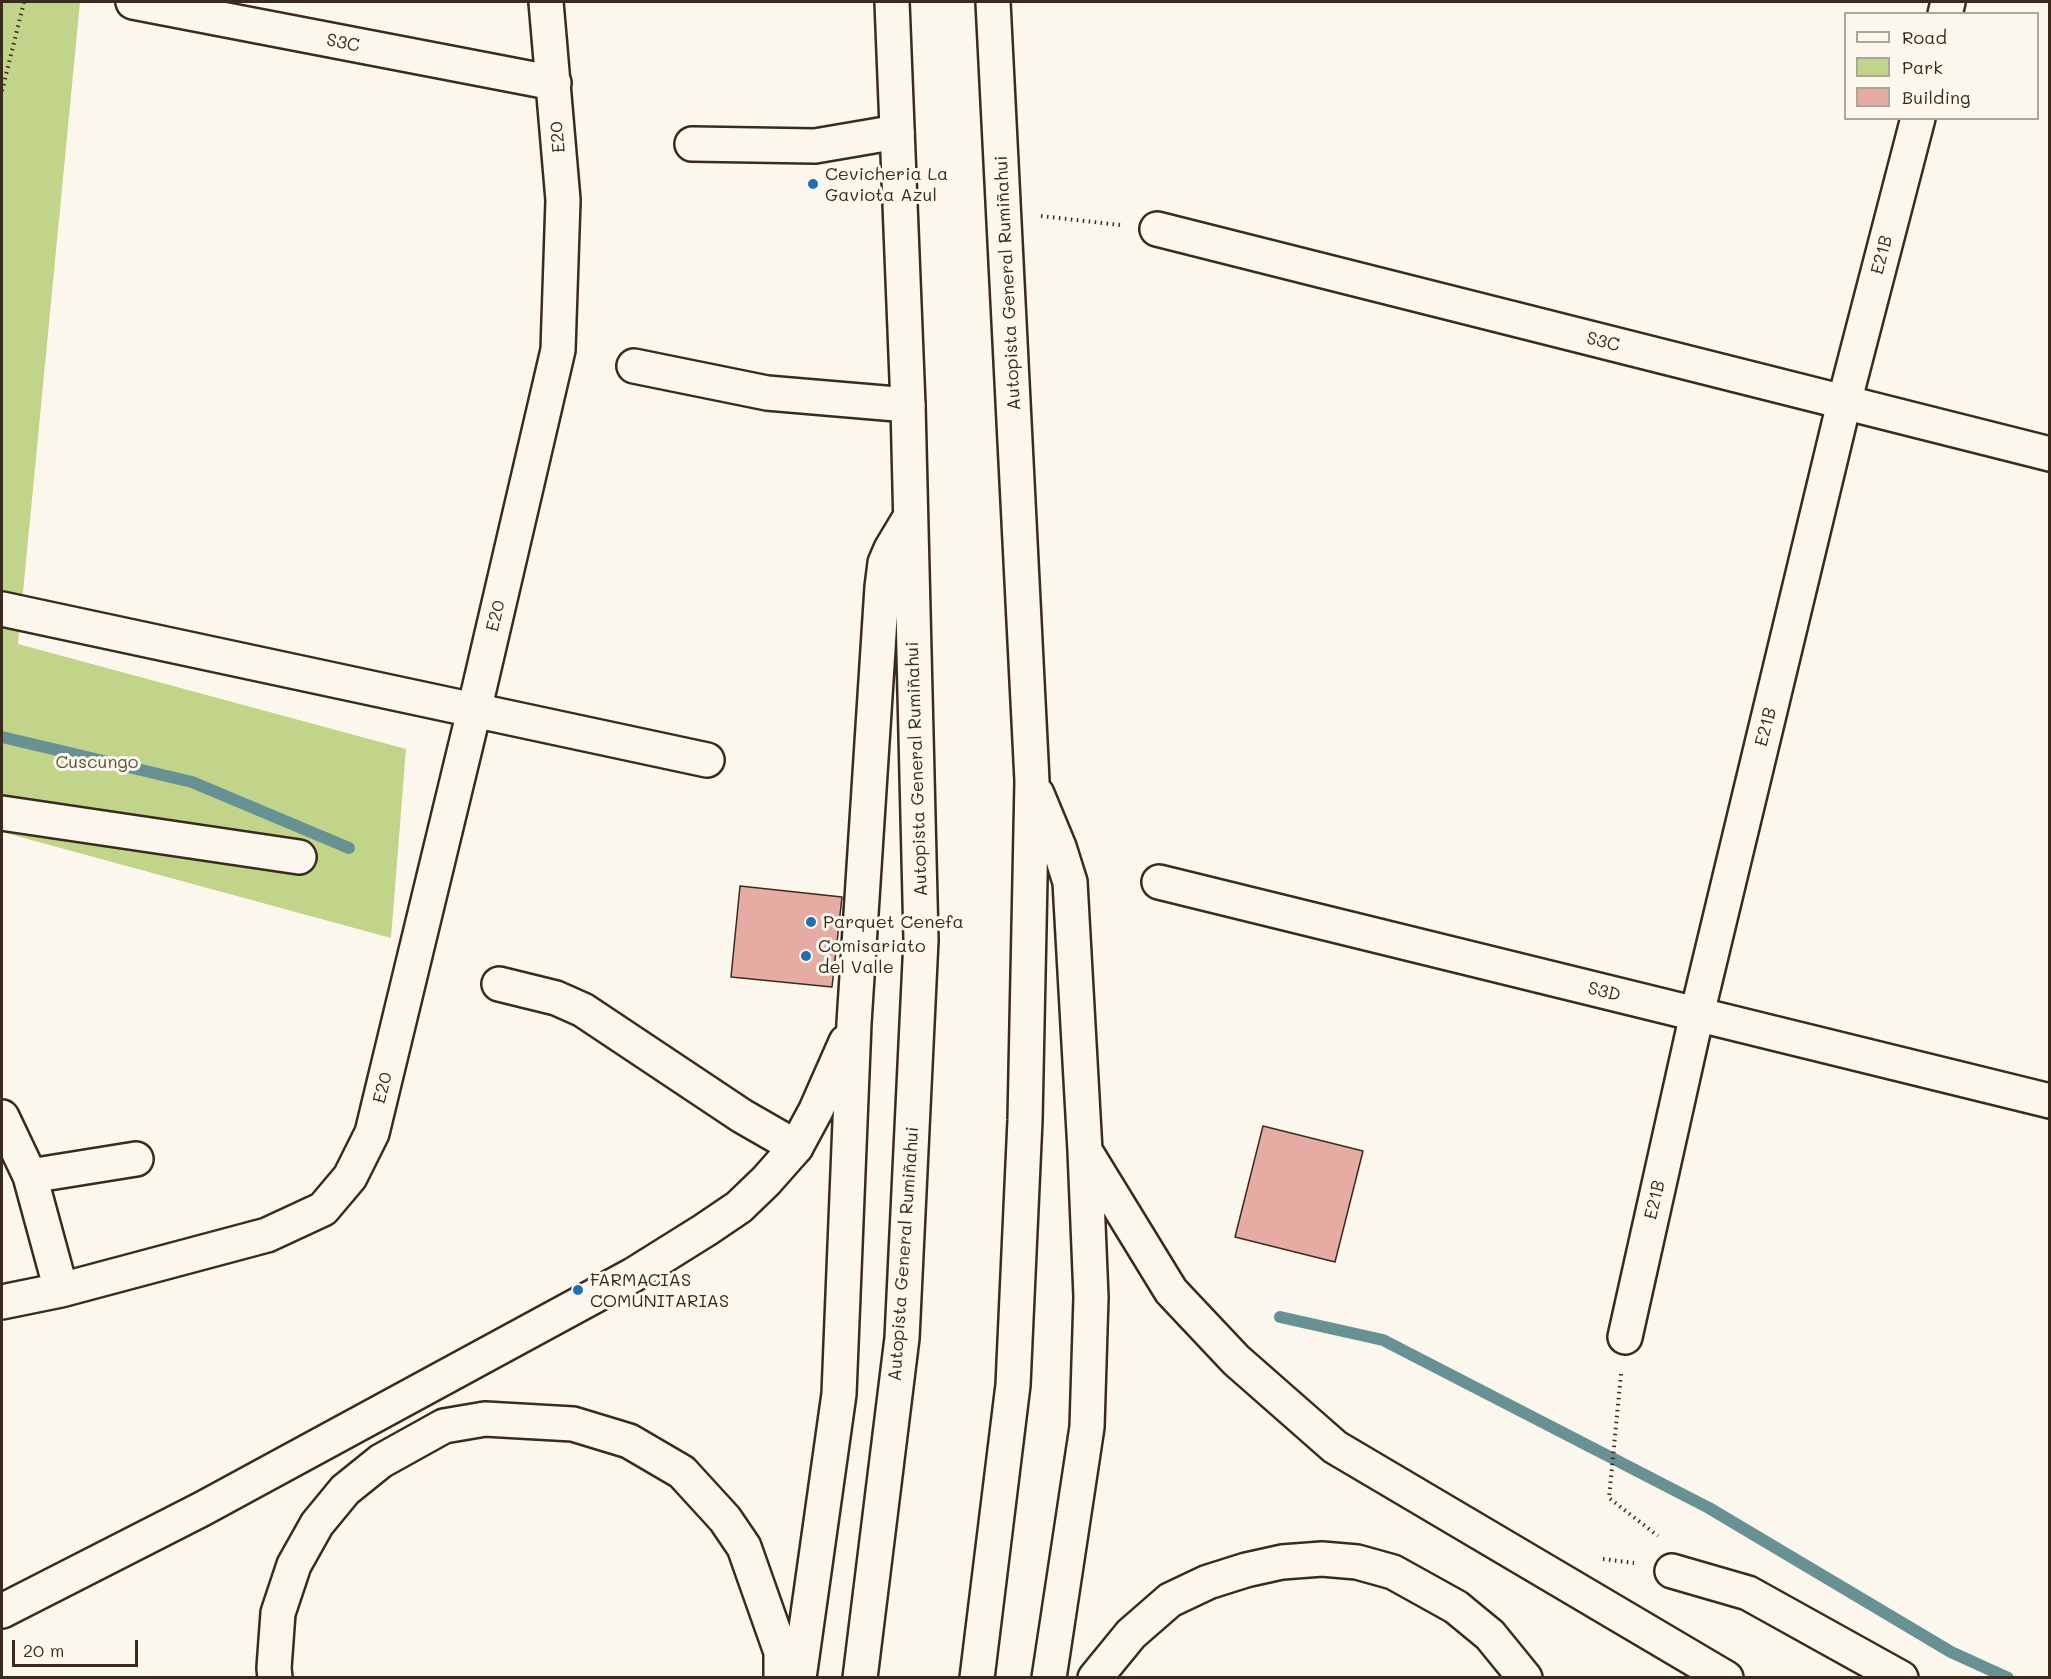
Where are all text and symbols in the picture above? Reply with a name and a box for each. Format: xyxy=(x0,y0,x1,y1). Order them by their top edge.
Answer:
legend xyxy=(1844,12,2039,120)
text: Road xyxy=(1902,25,1947,49)
street label: S3C xyxy=(324,29,362,57)
text: Park xyxy=(1902,55,1943,79)
text: Building xyxy=(1902,85,1970,109)
street label: E20 xyxy=(546,120,570,154)
street label: Autopista General Rumiñahui xyxy=(991,155,1025,411)
place label: Cevicheria La Gaviota Azul xyxy=(825,163,948,206)
marker: Cevicheria La Gaviota Azul xyxy=(806,177,820,191)
street label: E21B xyxy=(1867,233,1897,277)
street label: S3C xyxy=(1584,327,1622,357)
street label: E20 xyxy=(482,598,510,634)
street label: Autopista General Rumiñahui xyxy=(902,641,932,897)
street label: E21B xyxy=(1751,705,1781,749)
park label: Cuscungo xyxy=(56,751,138,773)
place label: Parquet Cenefa xyxy=(823,911,964,933)
marker: Parquet Cenefa xyxy=(804,915,818,929)
place label: Comisariato del Valle xyxy=(818,935,926,978)
marker: Comisariato del Valle xyxy=(799,949,813,963)
street label: S3D xyxy=(1585,978,1623,1006)
street label: E20 xyxy=(369,1070,397,1106)
street label: Autopista General Rumiñahui xyxy=(884,1126,924,1382)
street label: E21B xyxy=(1640,1178,1670,1222)
place label: FARMACIAS COMUNITARIAS xyxy=(590,1269,729,1312)
marker: FARMACIAS COMUNITARIAS xyxy=(571,1283,585,1297)
scale bar xyxy=(15,1628,141,1666)
text: 20 m xyxy=(23,1638,64,1662)

